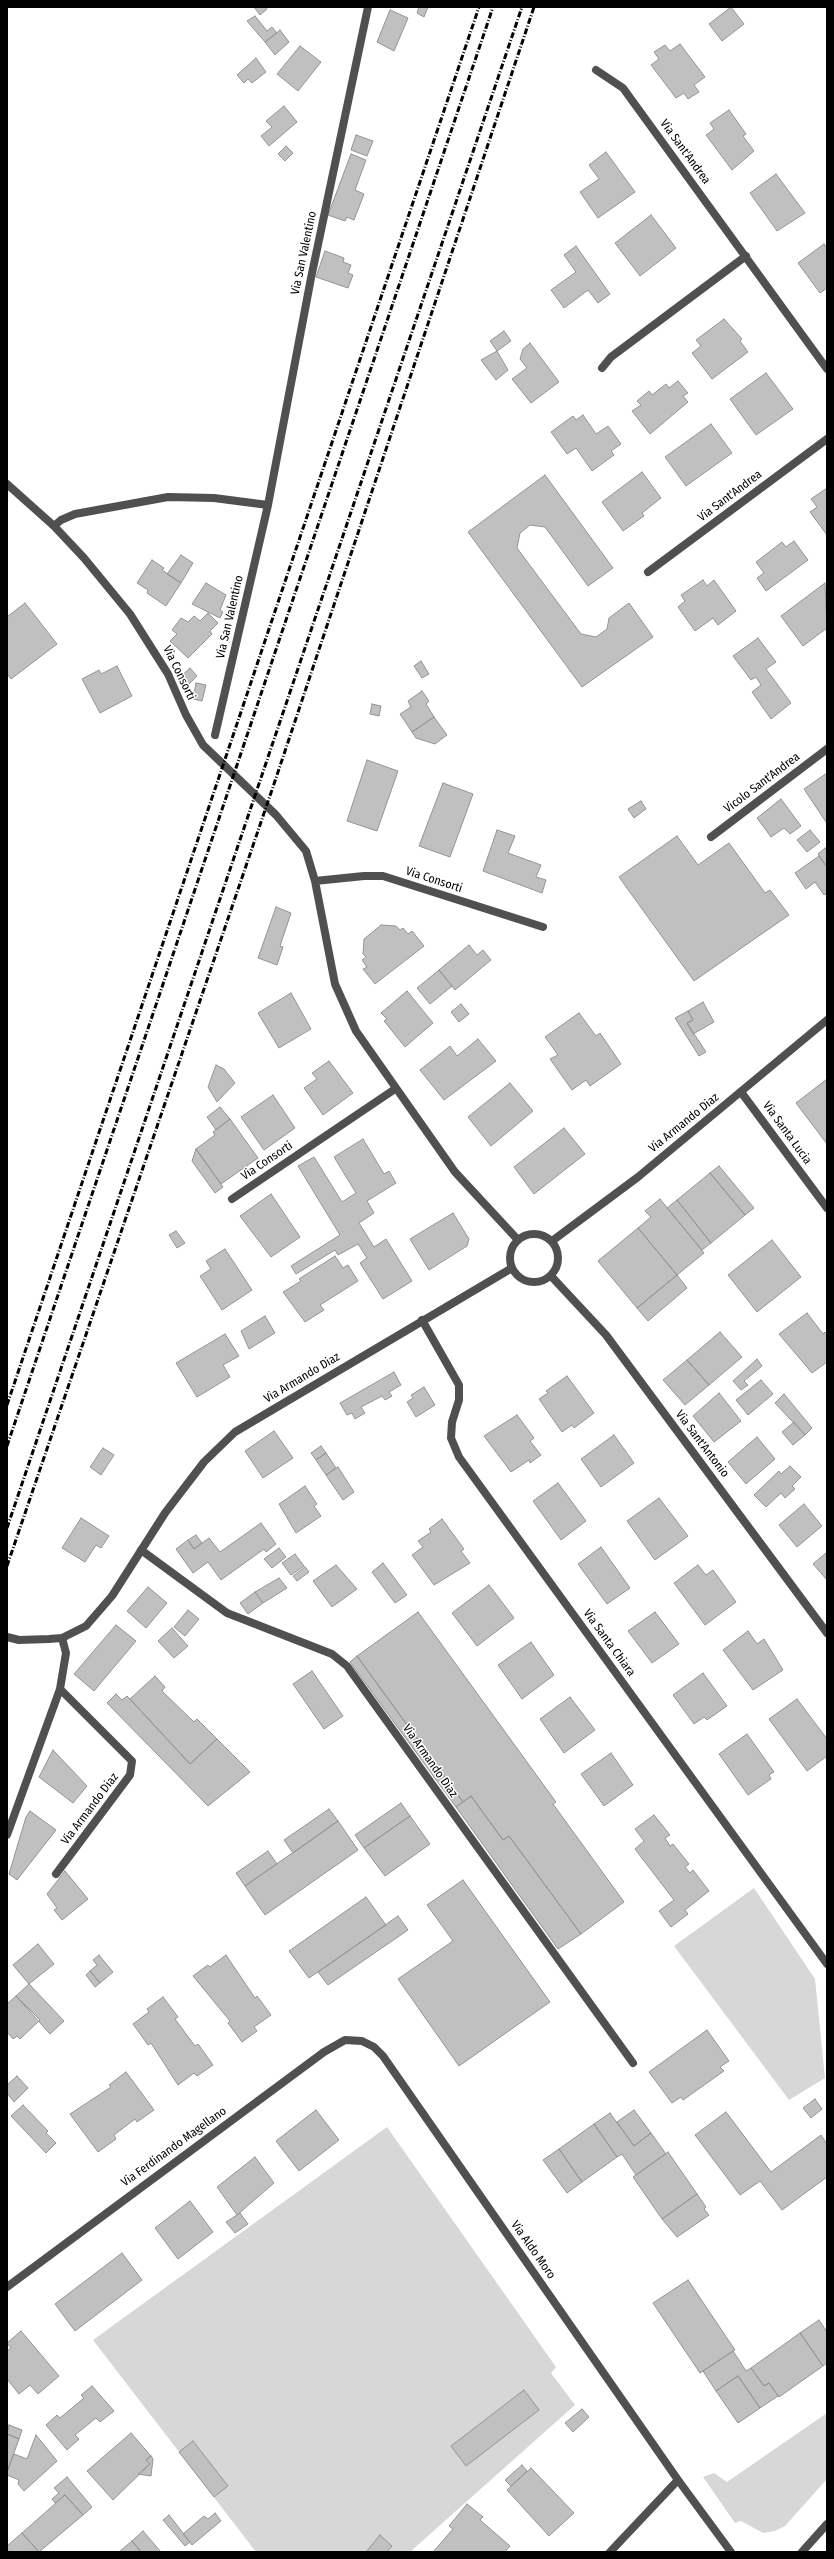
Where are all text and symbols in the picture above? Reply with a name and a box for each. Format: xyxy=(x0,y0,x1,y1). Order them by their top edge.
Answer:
street label: Via Sant'Andrea xyxy=(657,117,713,187)
street label: Via San Valentino xyxy=(288,210,320,296)
street label: Via Sant'Andrea xyxy=(695,467,765,525)
street label: Via San Valentino xyxy=(213,574,247,660)
street label: Via Consorti xyxy=(160,643,198,703)
street label: Vicolo Sant'Andrea xyxy=(721,750,803,816)
street label: Via Consorti xyxy=(404,864,464,896)
street label: Via Armando Diaz xyxy=(646,1090,722,1156)
street label: Via Santa Lucia xyxy=(759,1099,815,1167)
street label: Via Consorti xyxy=(239,1139,295,1183)
street label: Via Armando Diaz xyxy=(261,1350,343,1406)
street label: Via Sant'Antonio xyxy=(672,1408,732,1480)
street label: Via Santa Chiara xyxy=(580,1607,638,1679)
street label: Via Armando Diaz xyxy=(399,1722,461,1800)
street label: Via Armando Diaz xyxy=(58,1770,122,1848)
street label: Via Ferdinando Magellano xyxy=(119,2104,229,2190)
street label: Via Aldo Moro xyxy=(508,2218,558,2282)

